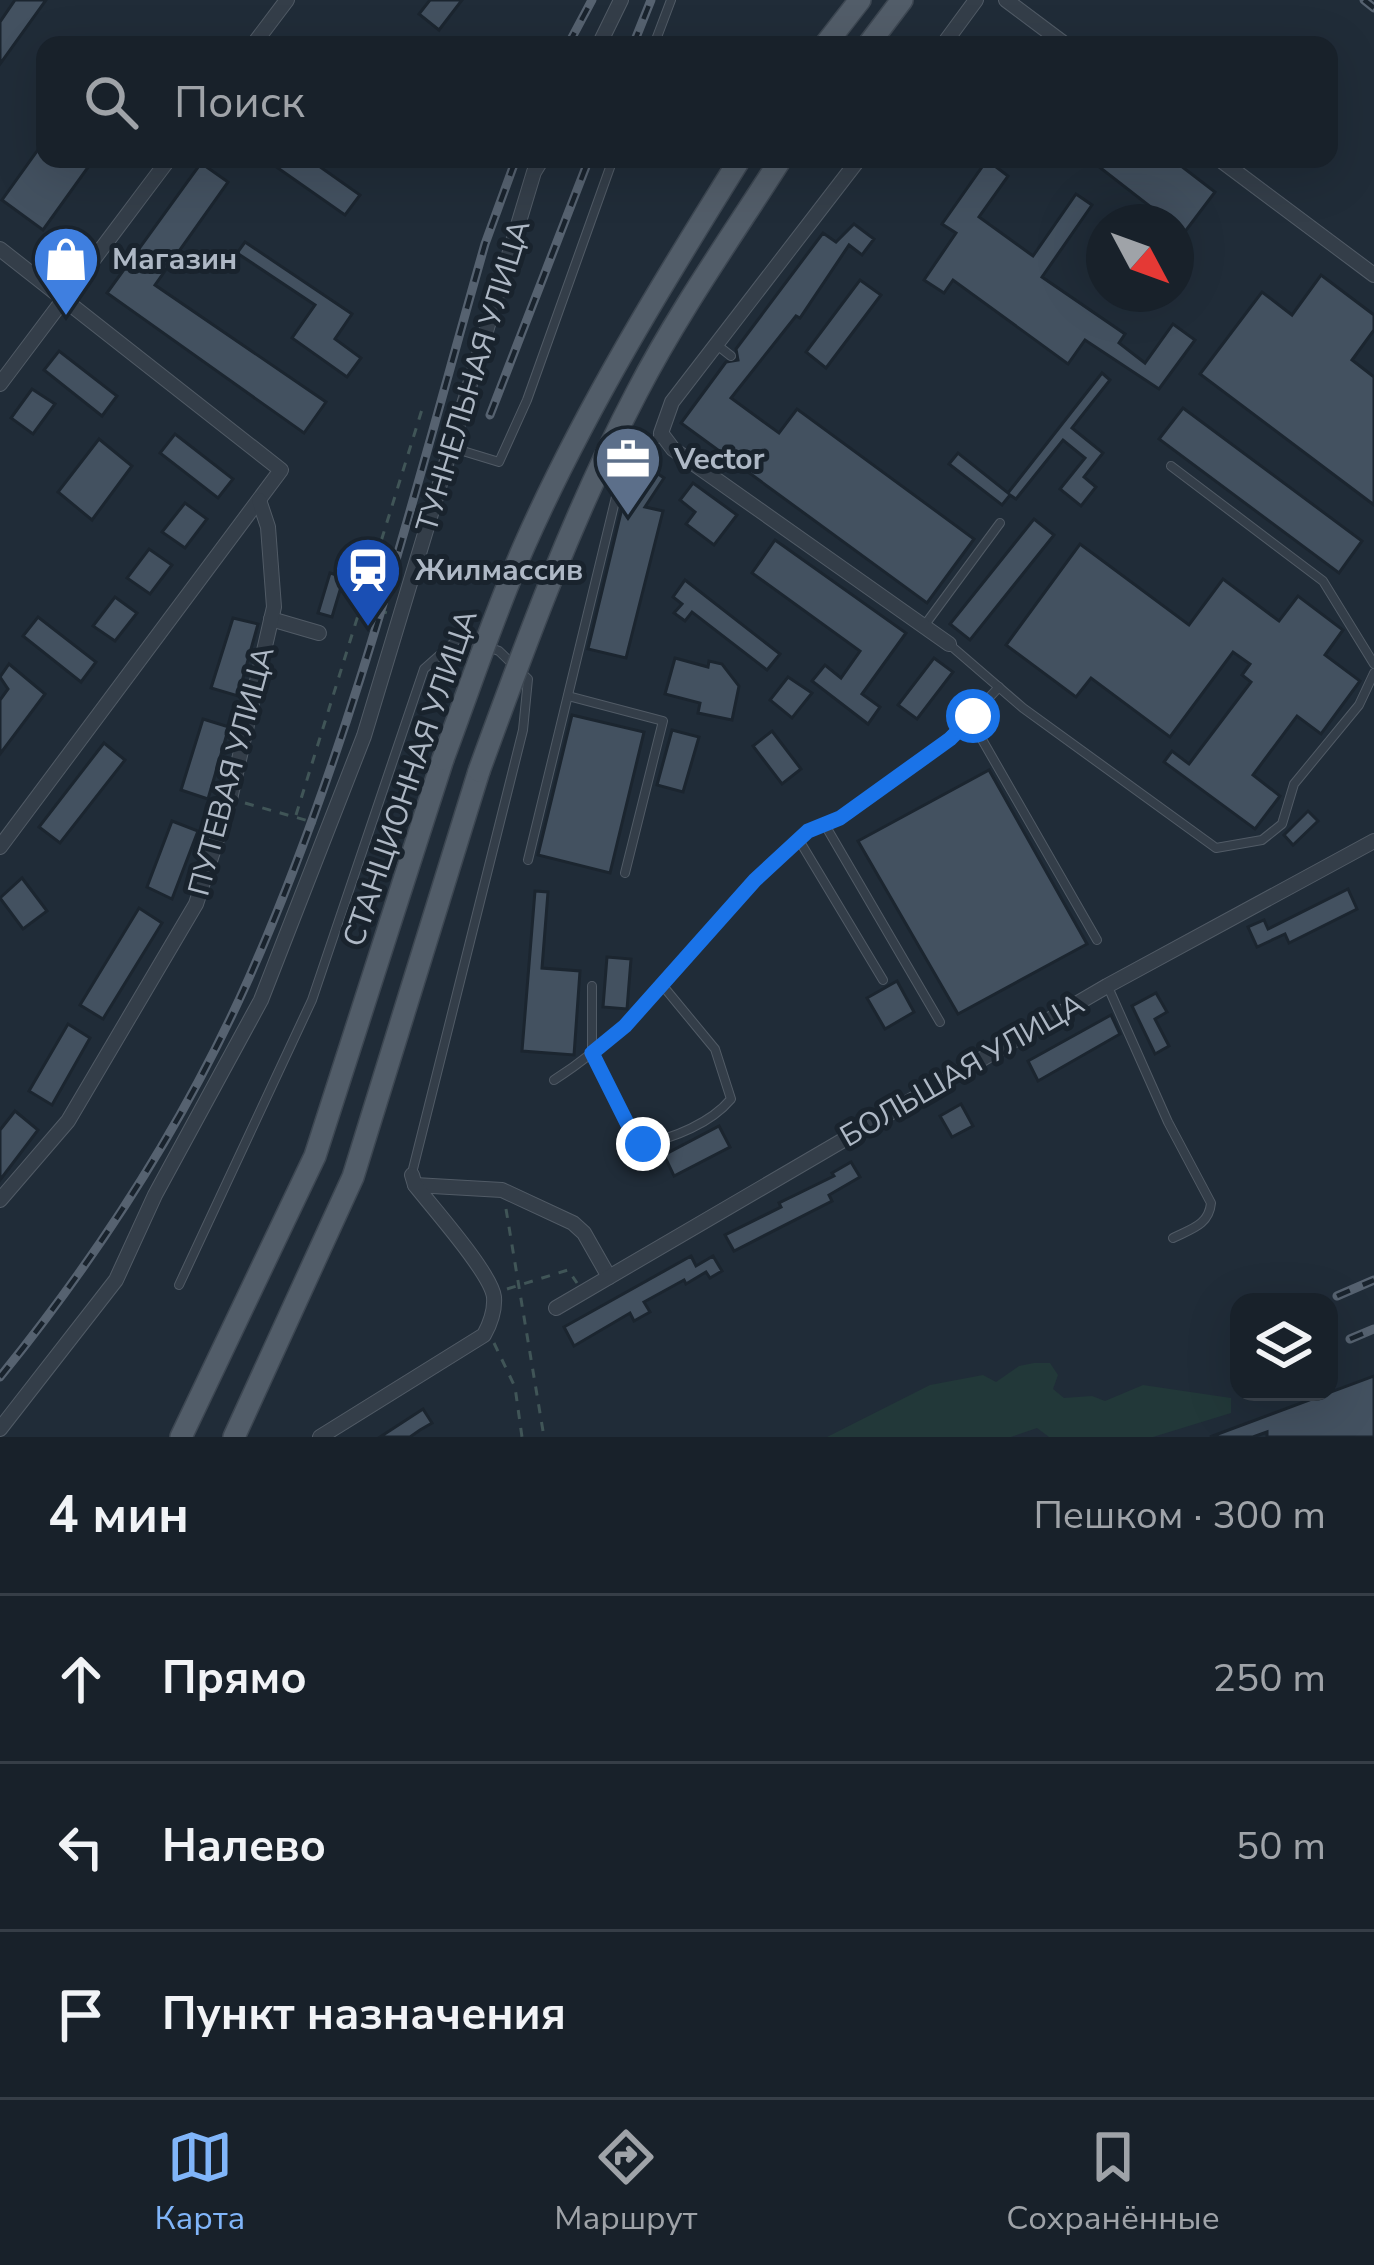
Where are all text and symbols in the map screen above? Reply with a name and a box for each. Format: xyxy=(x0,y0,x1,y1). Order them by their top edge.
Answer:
search box xyxy=(36,36,1338,168)
icon: search xyxy=(78,69,144,135)
text: Поиск xyxy=(174,72,305,133)
north arrow xyxy=(1086,204,1194,312)
street label: ТУННЕЛЬНАЯ УЛИЦА xyxy=(406,215,541,537)
shop icon: Магазин xyxy=(31,224,101,318)
place label: Магазин xyxy=(112,239,237,280)
office icon: Vector xyxy=(593,424,663,518)
place label: Vector xyxy=(673,439,765,480)
station icon: Жилмассив xyxy=(333,535,403,629)
place label: Жилмассив xyxy=(415,550,583,591)
street label: СТАНЦИОННАЯ УЛИЦА xyxy=(333,604,487,952)
street label: ПУТЕВАЯ УЛИЦА xyxy=(178,642,285,900)
route start xyxy=(946,689,1000,743)
street label: БОЛЬШАЯ УЛИЦА xyxy=(833,984,1092,1157)
route end xyxy=(616,1117,670,1171)
map controls xyxy=(1230,1293,1338,1401)
button: layers xyxy=(1230,1293,1338,1401)
text: 4 мин xyxy=(48,1480,189,1550)
text: Пешком · 300 m xyxy=(1033,1489,1326,1542)
icon: ahead xyxy=(48,1646,114,1712)
text: Прямо xyxy=(162,1648,307,1709)
text: 250 m xyxy=(1212,1652,1326,1705)
icon: left xyxy=(48,1814,114,1880)
text: Налево xyxy=(162,1816,326,1877)
text: 50 m xyxy=(1236,1820,1326,1873)
icon: arrive xyxy=(48,1982,114,2048)
text: Пункт назначения xyxy=(162,1984,566,2045)
tab: Карта xyxy=(154,2124,245,2241)
tab: Маршрут xyxy=(554,2124,698,2241)
tab: Сохранённые xyxy=(1006,2124,1220,2241)

